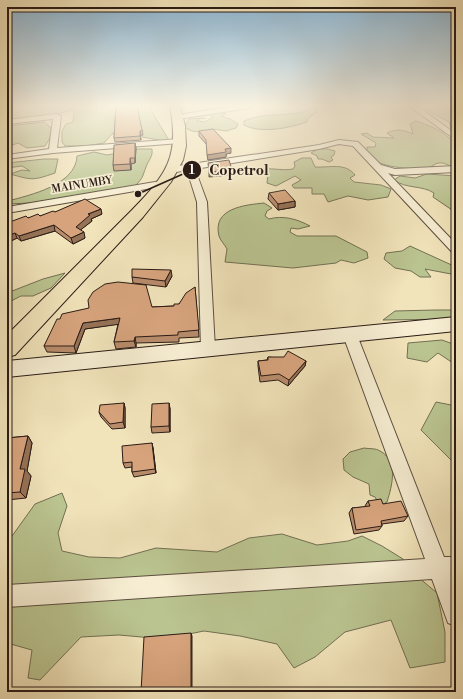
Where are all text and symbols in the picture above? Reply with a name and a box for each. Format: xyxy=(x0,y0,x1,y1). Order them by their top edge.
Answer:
callout: Copetrol xyxy=(182,157,277,183)
text: Copetrol xyxy=(209,162,269,180)
text: 1 xyxy=(189,163,195,178)
street label: MAINUMBY xyxy=(50,173,114,197)

